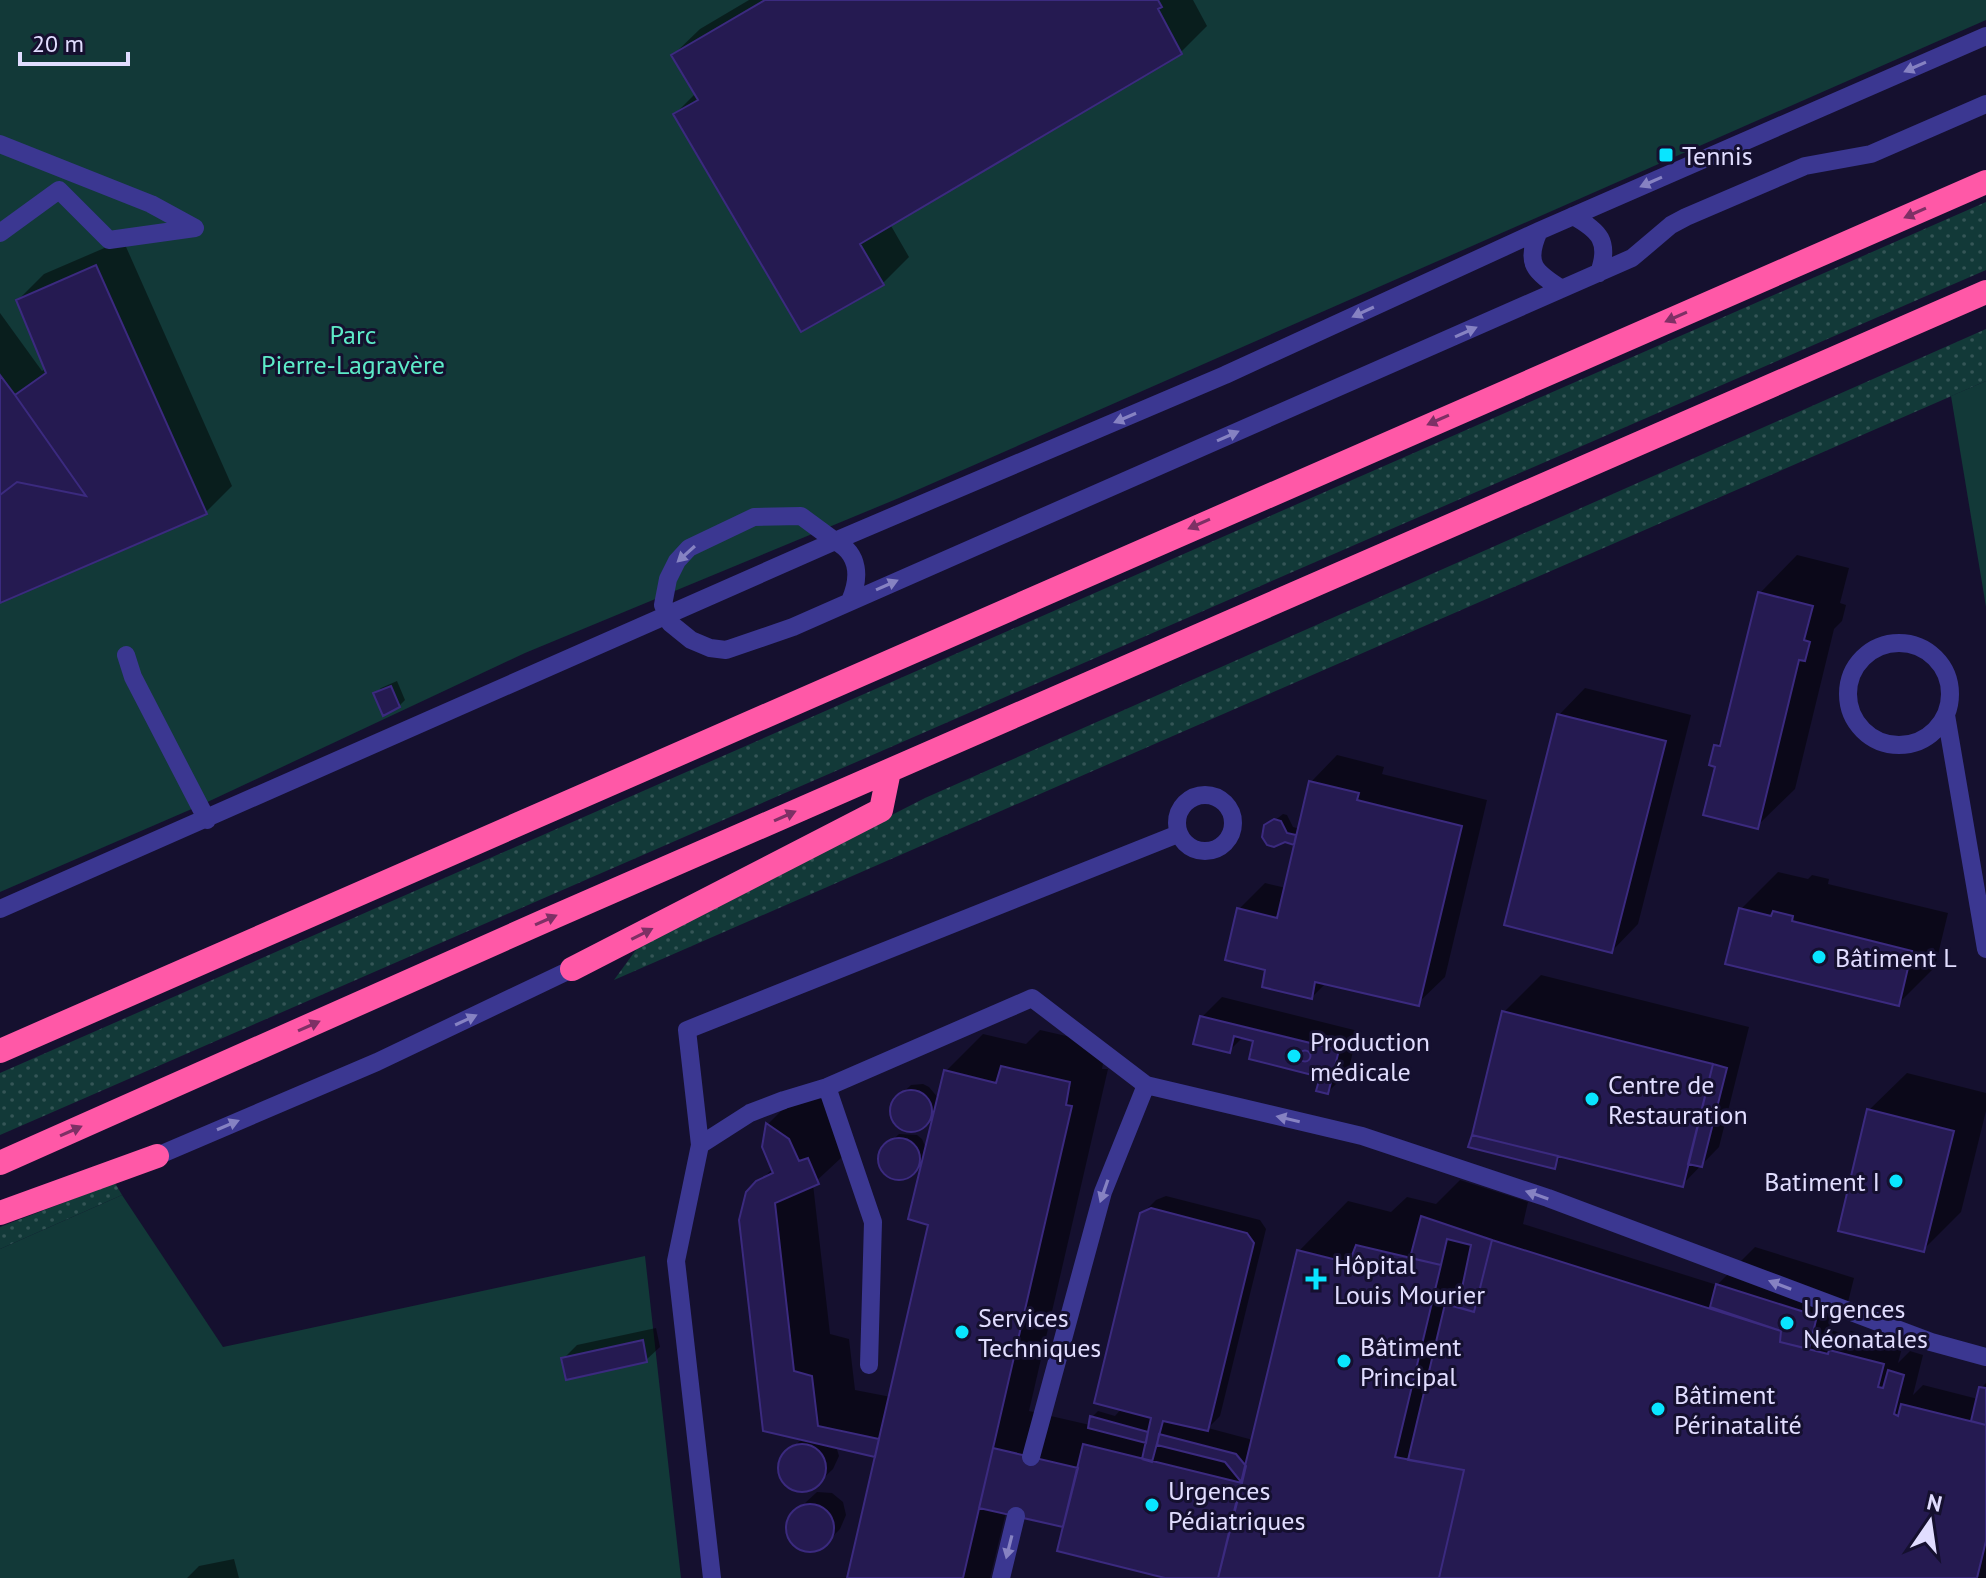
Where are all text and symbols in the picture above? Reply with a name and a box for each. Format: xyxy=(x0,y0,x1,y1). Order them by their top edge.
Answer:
scale bar xyxy=(20,16,128,66)
text: 20 m xyxy=(32,28,84,59)
one-way arrow xyxy=(1903,60,1926,74)
place label: Tennis xyxy=(1682,139,1753,172)
marker: Tennis xyxy=(1657,146,1675,164)
one-way arrow xyxy=(1639,176,1662,189)
one-way arrow xyxy=(1903,206,1926,219)
one-way arrow xyxy=(1351,305,1374,319)
one-way arrow xyxy=(1664,310,1688,323)
park label: Parc Pierre-Lagravère xyxy=(261,318,445,381)
one-way arrow xyxy=(1454,325,1478,338)
one-way arrow xyxy=(1113,411,1137,424)
one-way arrow xyxy=(1426,414,1450,427)
one-way arrow xyxy=(1216,429,1240,443)
one-way arrow xyxy=(1188,518,1211,531)
one-way arrow xyxy=(677,545,697,562)
one-way arrow xyxy=(875,579,899,592)
one-way arrow xyxy=(773,810,797,823)
one-way arrow xyxy=(535,914,558,927)
one-way arrow xyxy=(630,927,653,940)
place label: Bâtiment L xyxy=(1835,941,1957,974)
marker: Bâtiment L xyxy=(1810,948,1828,966)
one-way arrow xyxy=(454,1013,478,1027)
one-way arrow xyxy=(297,1019,321,1033)
place label: Production médicale xyxy=(1310,1025,1430,1088)
marker: Production médicale xyxy=(1285,1047,1303,1065)
place label: Centre de Restauration xyxy=(1608,1068,1748,1131)
marker: Centre de Restauration xyxy=(1583,1090,1601,1108)
one-way arrow xyxy=(1276,1112,1301,1124)
one-way arrow xyxy=(216,1119,240,1132)
one-way arrow xyxy=(59,1125,83,1138)
place label: Batiment I xyxy=(1764,1165,1880,1198)
marker: Batiment I xyxy=(1887,1172,1905,1190)
one-way arrow xyxy=(1097,1179,1109,1203)
one-way arrow xyxy=(1525,1188,1549,1200)
place label: Hôpital Louis Mourier xyxy=(1334,1248,1485,1311)
marker: Hôpital Louis Mourier xyxy=(1305,1268,1327,1290)
one-way arrow xyxy=(1768,1279,1792,1291)
place label: Urgences Néonatales xyxy=(1803,1292,1928,1355)
place label: Services Techniques xyxy=(978,1301,1101,1364)
marker: Urgences Néonatales xyxy=(1778,1314,1796,1332)
marker: Services Techniques xyxy=(953,1323,971,1341)
place label: Bâtiment Principal xyxy=(1360,1330,1461,1393)
marker: Bâtiment Principal xyxy=(1335,1352,1353,1370)
place label: Bâtiment Périnatalité xyxy=(1674,1378,1802,1441)
marker: Bâtiment Périnatalité xyxy=(1649,1400,1667,1418)
place label: Urgences Pédiatriques xyxy=(1168,1474,1305,1537)
north arrow xyxy=(1890,1482,1970,1562)
text: N xyxy=(1924,1487,1945,1518)
marker: Urgences Pédiatriques xyxy=(1143,1496,1161,1514)
one-way arrow xyxy=(1002,1535,1014,1560)

